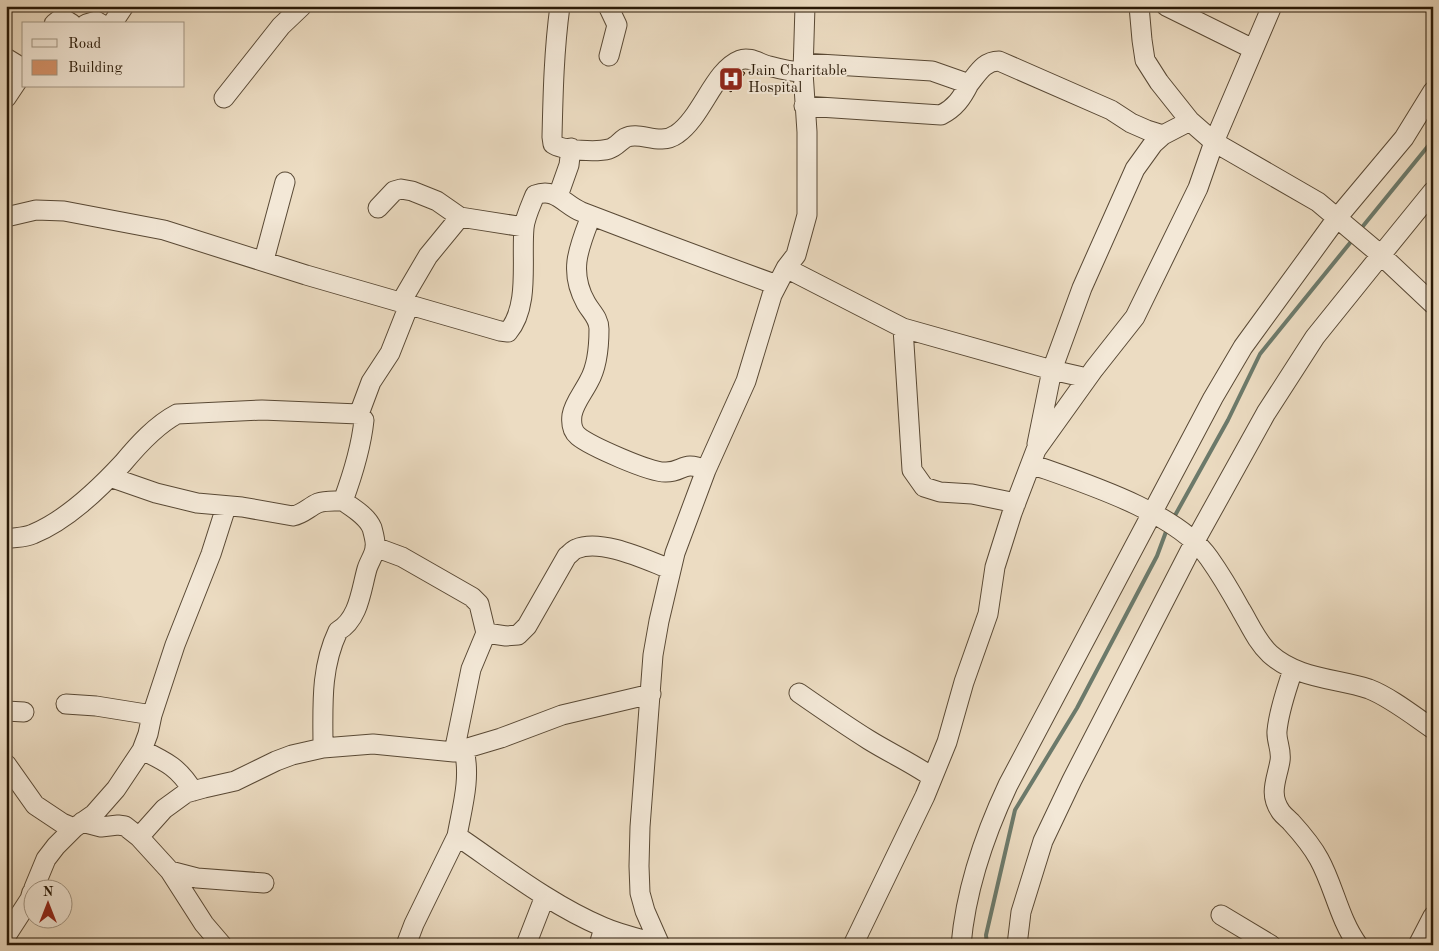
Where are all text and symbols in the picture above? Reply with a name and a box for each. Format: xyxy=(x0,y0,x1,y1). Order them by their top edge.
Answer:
legend xyxy=(22,22,185,88)
text: Road xyxy=(68,37,102,52)
text: Building xyxy=(68,61,123,76)
place label: Jain Charitable Hospital xyxy=(748,64,847,96)
hospital icon: Jain Charitable Hospital xyxy=(718,66,744,92)
north arrow xyxy=(22,878,72,928)
text: N xyxy=(43,885,54,899)

